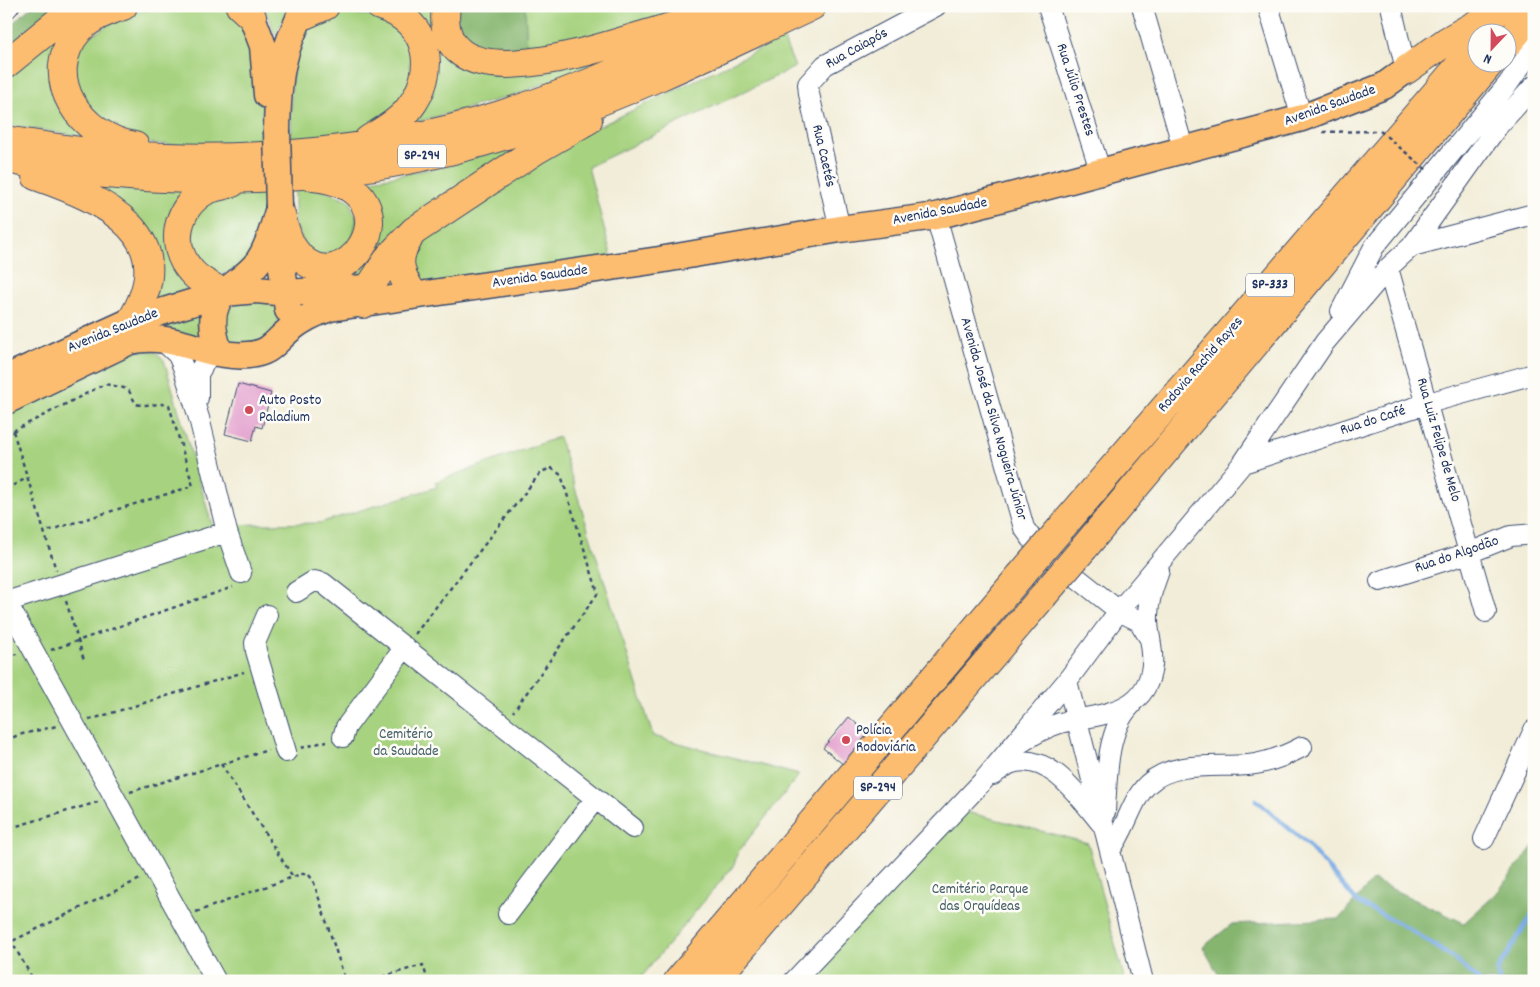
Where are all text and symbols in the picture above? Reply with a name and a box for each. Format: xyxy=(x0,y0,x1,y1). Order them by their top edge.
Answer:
north arrow xyxy=(1468,22,1518,72)
street label: Rua Caiapós xyxy=(822,23,892,75)
street label: Rua Júlio Prestes xyxy=(1050,41,1100,139)
text: N xyxy=(1481,48,1495,69)
street label: Avenida Saudade xyxy=(1281,79,1379,133)
street label: Rua Caetés xyxy=(805,123,841,189)
road number: SP-294 xyxy=(398,144,446,168)
street label: Avenida Saudade xyxy=(891,192,990,232)
street label: Avenida Saudade xyxy=(491,259,589,295)
road number: SP-333 xyxy=(1246,274,1294,296)
street label: Avenida Saudade xyxy=(64,303,162,359)
street label: Rodovia Rachid Rayes xyxy=(1153,312,1249,418)
street label: Avenida José da Silva Nogueira Júnior xyxy=(953,315,1033,523)
street label: Rua Luiz Felipe de Melo xyxy=(1410,375,1466,505)
place label: Auto Posto Paladium xyxy=(259,390,322,429)
street label: Rua do Café xyxy=(1337,400,1409,442)
marker: Auto Posto Paladium xyxy=(243,404,255,416)
street label: Rua do Algodão xyxy=(1412,530,1502,580)
place label: Polícia Rodoviária xyxy=(856,720,916,759)
park label: Cemitério da Saudade xyxy=(373,724,439,763)
marker: Polícia Rodoviária xyxy=(840,734,852,746)
road number: SP-294 xyxy=(854,776,902,800)
park label: Cemitério Parque das Orquídeas xyxy=(932,879,1029,918)

